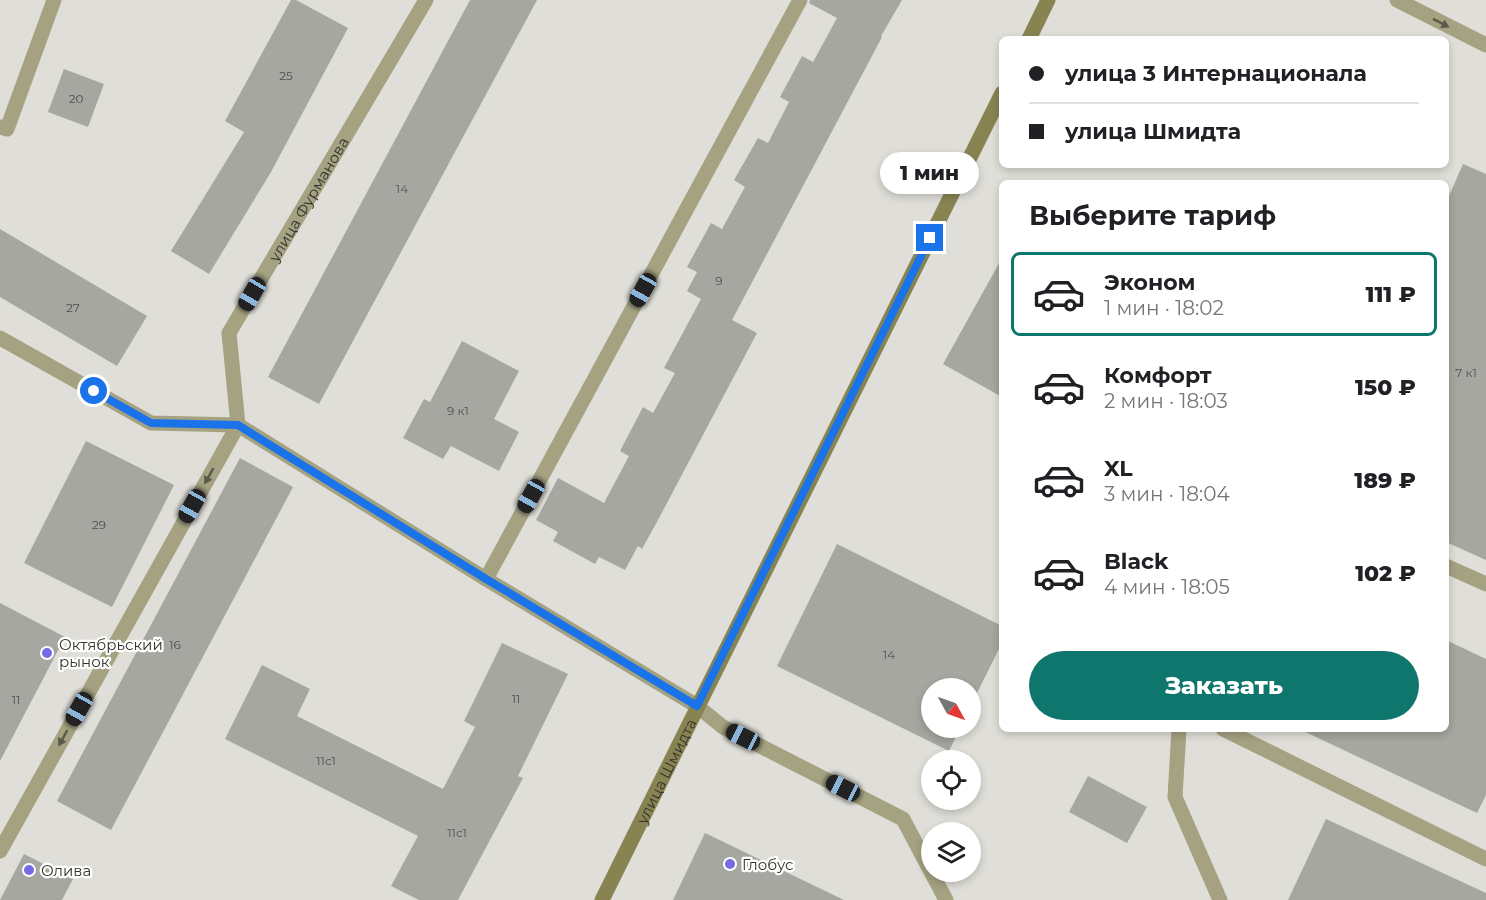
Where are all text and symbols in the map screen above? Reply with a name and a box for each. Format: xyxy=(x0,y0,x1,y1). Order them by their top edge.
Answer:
one-way arrow xyxy=(1433,18,1450,27)
text: улица 3 Интернационала xyxy=(1065,60,1367,87)
house number: 25 xyxy=(279,68,293,83)
house number: 20 xyxy=(69,91,83,106)
text: улица Шмидта xyxy=(1065,118,1241,145)
street label: улица Фурманова xyxy=(264,133,352,266)
callout: 1 мин xyxy=(880,151,980,193)
text: 1 мин xyxy=(900,161,959,185)
house number: 14 xyxy=(396,181,408,196)
text: Выберите тариф xyxy=(1029,199,1276,232)
route end xyxy=(916,224,943,251)
icon: car xyxy=(1032,267,1086,321)
text: Эконом xyxy=(1104,269,1195,296)
car xyxy=(626,270,660,310)
house number: 9 xyxy=(715,273,723,288)
car xyxy=(235,274,269,314)
text: 111 ₽ xyxy=(1365,281,1416,308)
text: 1 мин · 18:02 xyxy=(1104,296,1224,320)
house number: 27 xyxy=(66,300,80,315)
icon: car xyxy=(1032,360,1086,414)
text: Комфорт xyxy=(1104,362,1212,389)
house number: 7 к1 xyxy=(1455,365,1477,380)
text: 150 ₽ xyxy=(1355,374,1416,401)
route start xyxy=(80,377,107,404)
text: 2 мин · 18:03 xyxy=(1104,389,1228,413)
house number: 9 к1 xyxy=(447,403,469,418)
icon: car xyxy=(1032,453,1086,507)
text: XL xyxy=(1104,455,1133,482)
text: 189 ₽ xyxy=(1354,467,1416,494)
one-way arrow xyxy=(204,468,214,485)
car xyxy=(514,476,548,516)
text: 3 мин · 18:04 xyxy=(1104,482,1230,506)
car xyxy=(175,486,209,526)
house number: 29 xyxy=(92,517,106,532)
icon: car xyxy=(1032,546,1086,600)
text: Black xyxy=(1104,548,1168,575)
text: 102 ₽ xyxy=(1355,560,1416,587)
text: 4 мин · 18:05 xyxy=(1104,575,1230,599)
place label: Октябрьский рынок xyxy=(59,635,163,671)
house number: 16 xyxy=(169,637,181,652)
marker: Октябрьский рынок xyxy=(40,646,54,660)
house number: 14 xyxy=(883,647,895,662)
button: Заказать xyxy=(1029,651,1419,720)
north arrow xyxy=(921,678,981,738)
map controls xyxy=(921,678,981,882)
car xyxy=(62,689,96,729)
house number: 11 xyxy=(512,691,520,706)
house number: 11 xyxy=(12,692,20,707)
street label: улица Шмидта xyxy=(631,715,700,828)
car xyxy=(723,721,763,753)
one-way arrow xyxy=(58,730,68,747)
button: locate xyxy=(921,750,981,810)
house number: 11с1 xyxy=(316,753,336,768)
car xyxy=(823,772,863,804)
button: layers xyxy=(921,822,981,882)
house number: 11с1 xyxy=(447,825,467,840)
place label: Глобус xyxy=(742,855,794,874)
marker: Глобус xyxy=(723,857,737,871)
place label: Олива xyxy=(41,861,91,880)
marker: Олива xyxy=(22,863,36,877)

